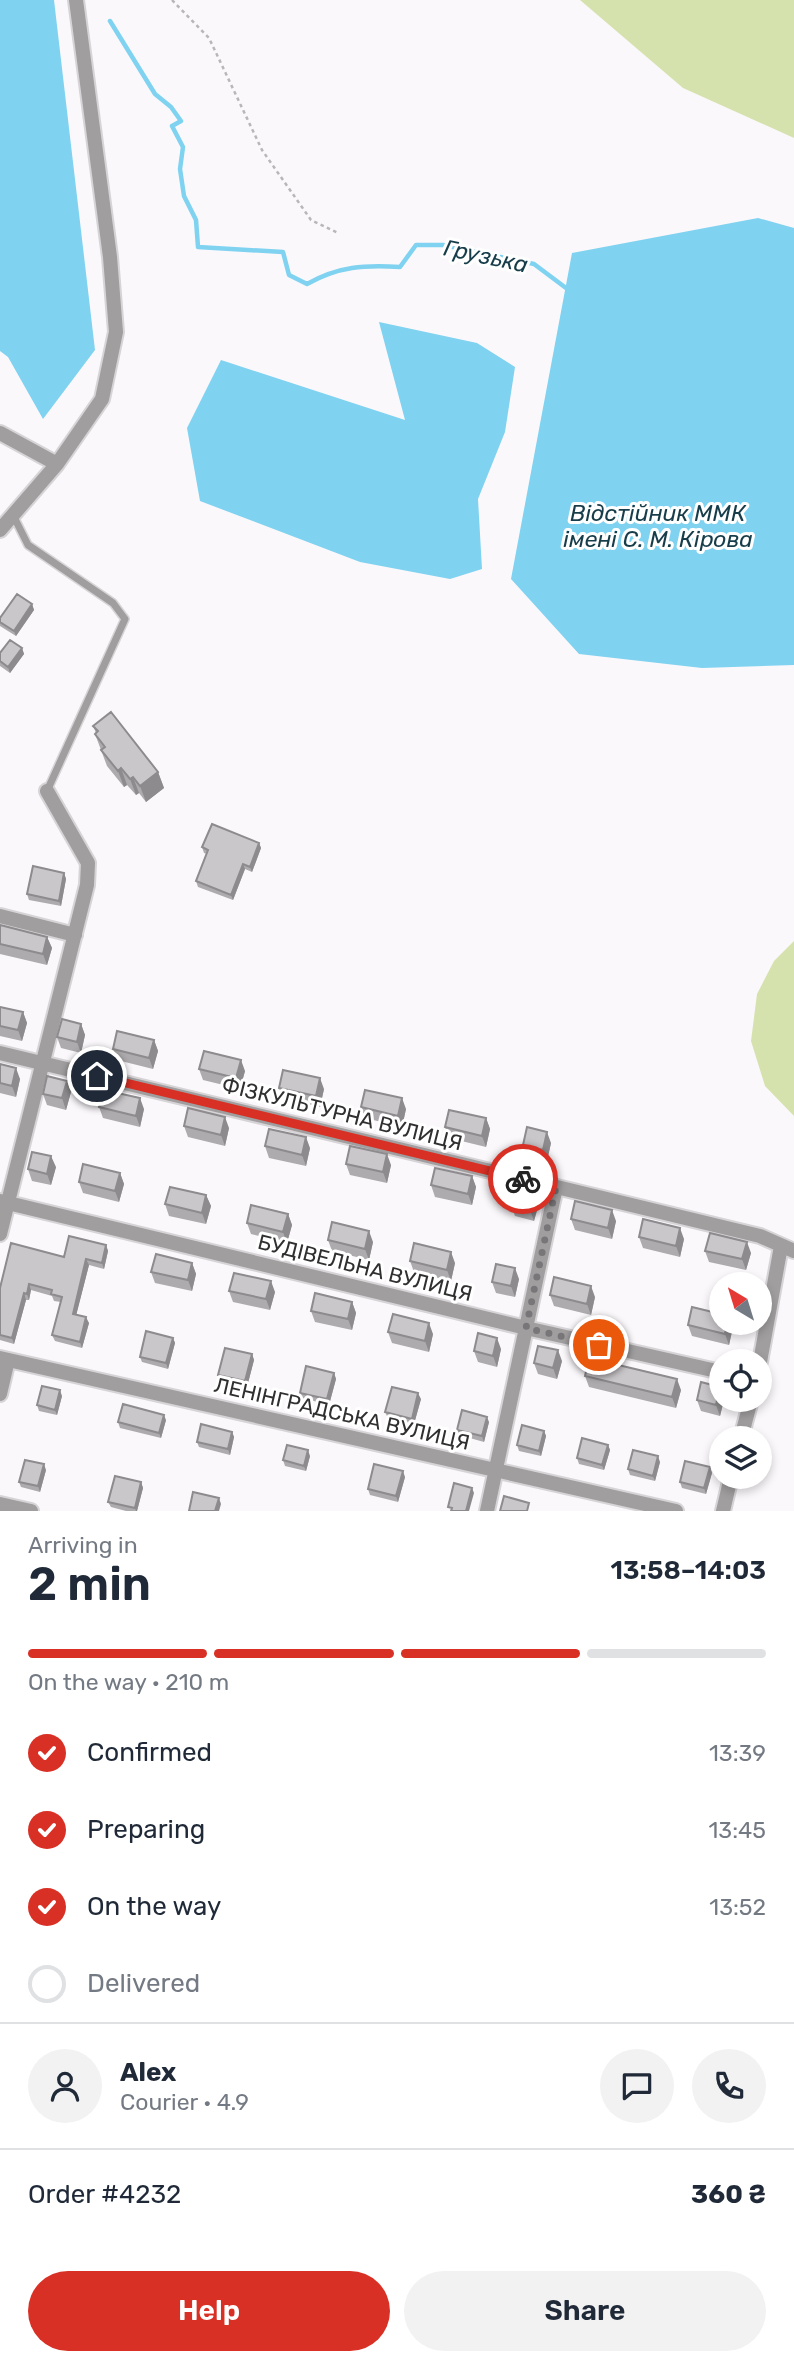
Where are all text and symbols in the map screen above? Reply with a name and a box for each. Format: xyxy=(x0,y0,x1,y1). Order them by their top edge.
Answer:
water label: Грузька xyxy=(441,233,531,279)
water label: Відстійник ММК імені С. М. Кірова xyxy=(563,499,753,553)
pin xyxy=(67,1046,127,1106)
icon: home xyxy=(78,1057,116,1095)
street label: ФIЗКУЛЬТУРНА ВУЛИЦЯ xyxy=(219,1072,465,1156)
courier xyxy=(488,1144,558,1214)
icon: bike xyxy=(504,1160,542,1198)
street label: БУДІВЕЛЬНА ВУЛИЦЯ xyxy=(255,1229,475,1306)
north arrow xyxy=(709,1272,772,1335)
map controls xyxy=(709,1272,772,1489)
pin xyxy=(569,1315,629,1375)
icon: bag xyxy=(580,1326,618,1364)
button: locate xyxy=(709,1349,772,1412)
street label: ЛЕНІНГРАДСЬКА ВУЛИЦЯ xyxy=(212,1372,472,1455)
button: layers xyxy=(709,1426,772,1489)
text: Arriving in xyxy=(28,1531,138,1559)
text: 13:58–14:03 xyxy=(610,1555,766,1586)
text: 2 min xyxy=(28,1557,151,1612)
text: On the way · 210 m xyxy=(28,1668,229,1696)
icon: check xyxy=(28,1734,66,1772)
text: Confirmed xyxy=(87,1737,212,1768)
text: 13:39 xyxy=(709,1739,766,1767)
icon: check xyxy=(28,1811,66,1849)
text: Preparing xyxy=(87,1814,205,1845)
text: 13:45 xyxy=(709,1816,766,1844)
icon: check xyxy=(28,1888,66,1926)
text: On the way xyxy=(87,1891,221,1922)
text: 13:52 xyxy=(709,1893,766,1921)
text: Delivered xyxy=(87,1968,200,1999)
button: person xyxy=(28,2049,102,2123)
button: chat xyxy=(600,2049,674,2123)
button: phone xyxy=(692,2049,766,2123)
text: Alex xyxy=(120,2057,176,2088)
text: Courier · 4.9 xyxy=(120,2088,249,2116)
text: Order #4232 xyxy=(28,2179,181,2210)
text: 360 ₴ xyxy=(691,2179,766,2210)
button: Help xyxy=(28,2271,390,2351)
button: Share xyxy=(404,2271,766,2351)

